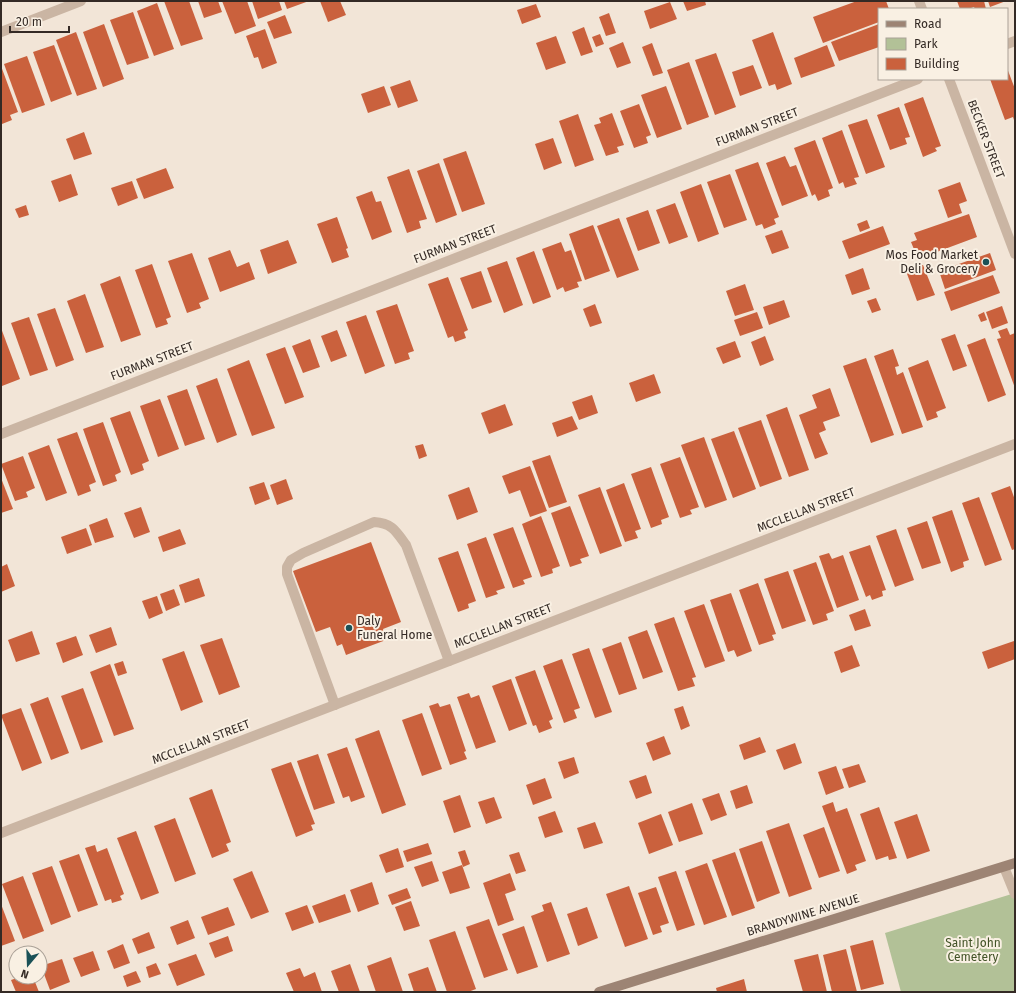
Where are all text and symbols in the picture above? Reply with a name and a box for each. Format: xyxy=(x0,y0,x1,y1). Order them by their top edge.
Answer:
scale bar xyxy=(10,8,69,34)
legend xyxy=(878,8,1008,80)
text: 20 m xyxy=(16,15,42,29)
text: Road xyxy=(914,17,942,31)
text: Park xyxy=(914,37,938,51)
text: Building xyxy=(914,57,960,71)
street label: BECKER STREET xyxy=(965,98,1008,181)
street label: FURMAN STREET xyxy=(714,105,801,149)
street label: FURMAN STREET xyxy=(412,222,499,266)
place label: Mos Food Market Deli & Grocery xyxy=(886,248,979,276)
marker: Mos Food Market Deli & Grocery xyxy=(981,257,991,267)
street label: FURMAN STREET xyxy=(109,339,196,383)
street label: MCCLELLAN STREET xyxy=(755,485,858,535)
street label: MCCLELLAN STREET xyxy=(452,601,555,651)
place label: Daly Funeral Home xyxy=(357,614,432,642)
marker: Daly Funeral Home xyxy=(344,623,354,633)
street label: MCCLELLAN STREET xyxy=(150,717,253,767)
street label: BRANDYWINE AVENUE xyxy=(745,891,861,939)
park label: Saint John Cemetery xyxy=(945,936,1001,964)
north arrow xyxy=(8,945,48,985)
text: N xyxy=(19,967,30,981)

